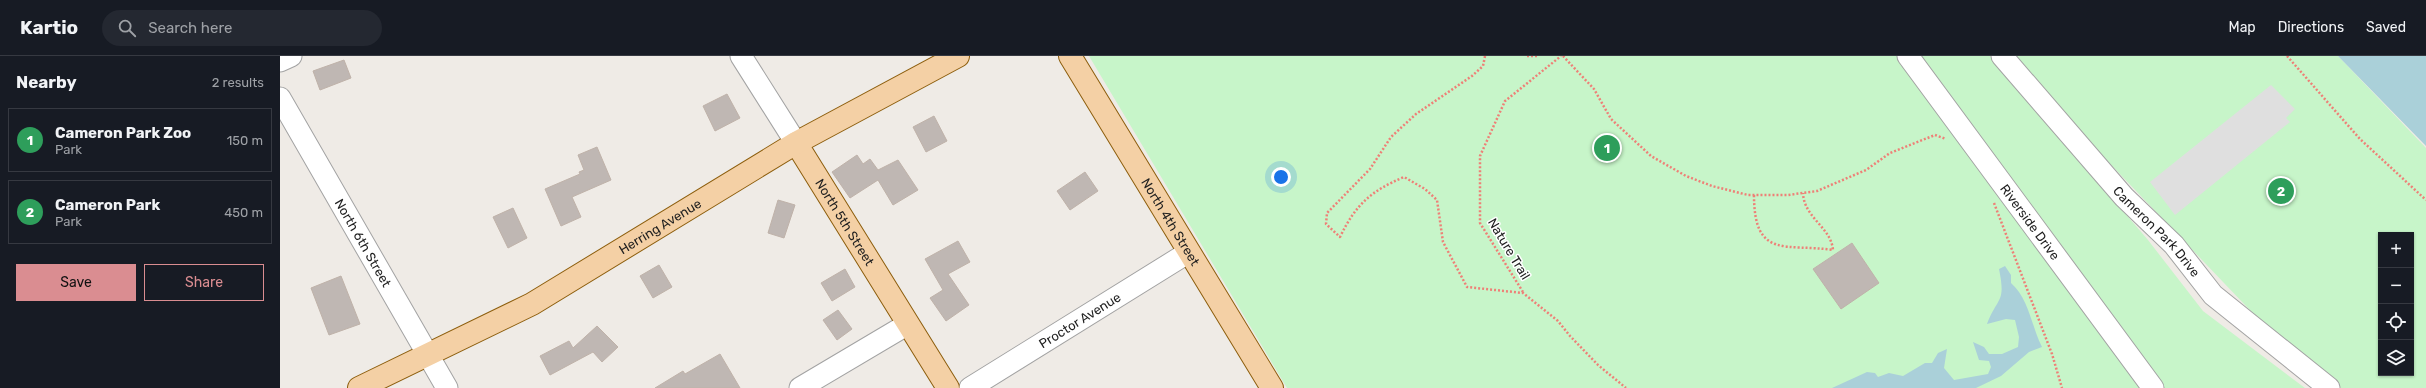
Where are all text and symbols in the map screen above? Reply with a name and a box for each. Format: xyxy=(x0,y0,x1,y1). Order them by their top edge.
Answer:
search box xyxy=(102,10,382,46)
text: Kartio xyxy=(20,16,78,39)
icon: search xyxy=(116,17,138,39)
text: Search here xyxy=(148,19,232,37)
text: Map xyxy=(2229,19,2256,36)
text: Directions xyxy=(2278,19,2344,36)
text: Saved xyxy=(2366,19,2406,36)
text: Nearby xyxy=(16,72,77,92)
text: 2 results xyxy=(212,75,264,90)
text: Cameron Park Zoo xyxy=(55,124,191,142)
text: 1 xyxy=(27,133,33,148)
text: 150 m xyxy=(227,133,263,148)
pin: 1 xyxy=(1594,133,1620,163)
text: Park xyxy=(55,142,82,157)
your location xyxy=(1271,167,1291,187)
street label: North 4th Street xyxy=(1139,175,1203,268)
street label: North 5th Street xyxy=(812,176,878,268)
pin: 2 xyxy=(2268,176,2294,206)
street label: Riverside Drive xyxy=(1997,181,2063,263)
street label: Cameron Park Drive xyxy=(2110,183,2203,280)
street label: Herring Avenue xyxy=(616,195,704,257)
text: Cameron Park xyxy=(55,196,160,214)
street label: North 6th Street xyxy=(332,196,395,290)
text: 2 xyxy=(26,205,34,220)
text: 450 m xyxy=(224,205,263,220)
text: Park xyxy=(55,214,82,229)
street label: Nature Trail xyxy=(1485,216,1533,282)
map controls xyxy=(2378,232,2414,376)
button: + xyxy=(2378,232,2414,268)
button: Save xyxy=(16,264,136,301)
button: Share xyxy=(144,264,264,301)
button: − xyxy=(2378,268,2414,304)
street label: Proctor Avenue xyxy=(1036,289,1123,351)
button: locate xyxy=(2378,304,2414,340)
button: layers xyxy=(2378,340,2414,376)

